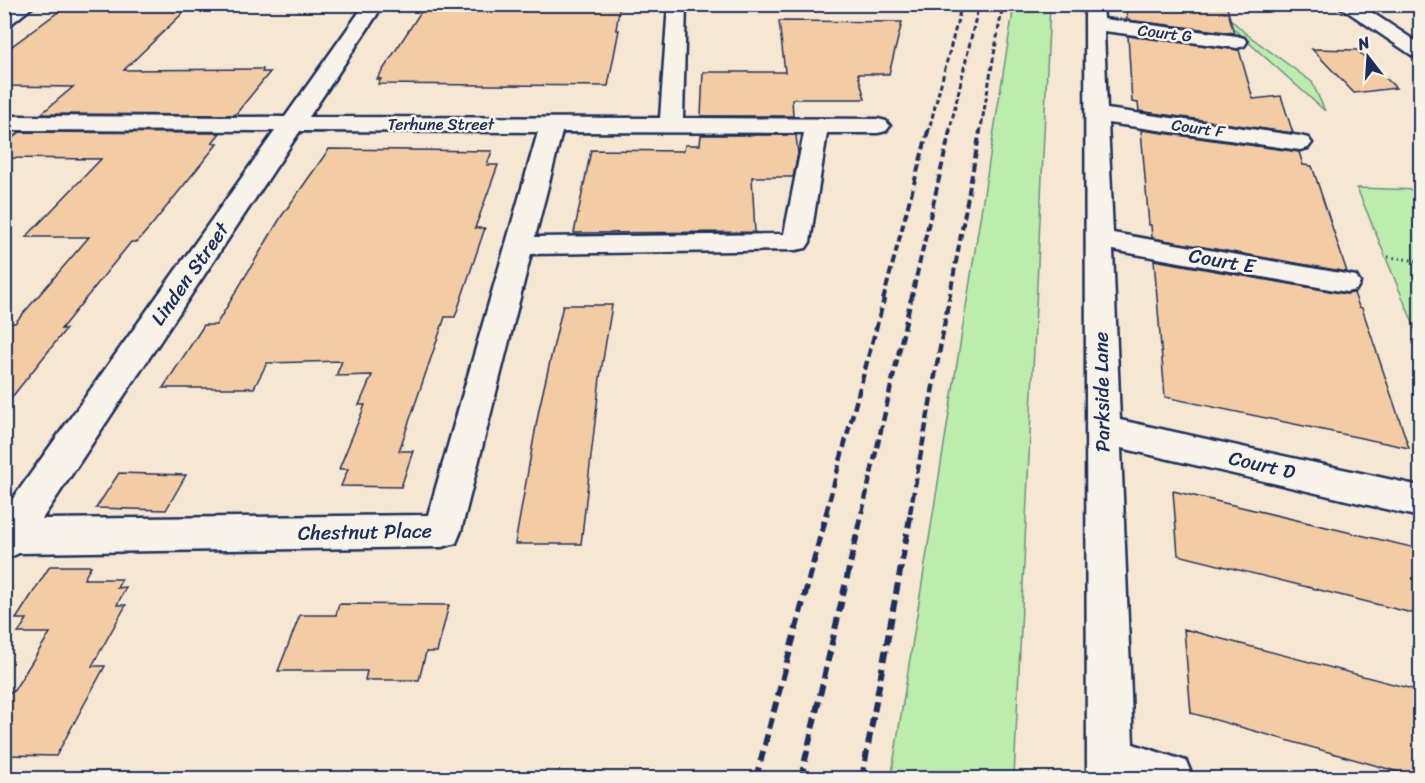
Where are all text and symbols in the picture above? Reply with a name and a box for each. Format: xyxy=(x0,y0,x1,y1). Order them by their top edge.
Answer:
street label: Court G xyxy=(1136,15,1194,51)
north arrow xyxy=(1338,27,1398,87)
text: N xyxy=(1353,27,1374,59)
street label: Terhune Street xyxy=(388,110,495,139)
street label: Court F xyxy=(1170,110,1228,146)
street label: Linden Street xyxy=(141,214,239,333)
street label: Court E xyxy=(1186,238,1260,284)
street label: Parkside Lane xyxy=(1083,331,1121,453)
street label: Court D xyxy=(1225,440,1299,490)
street label: Chestnut Place xyxy=(298,513,432,551)

